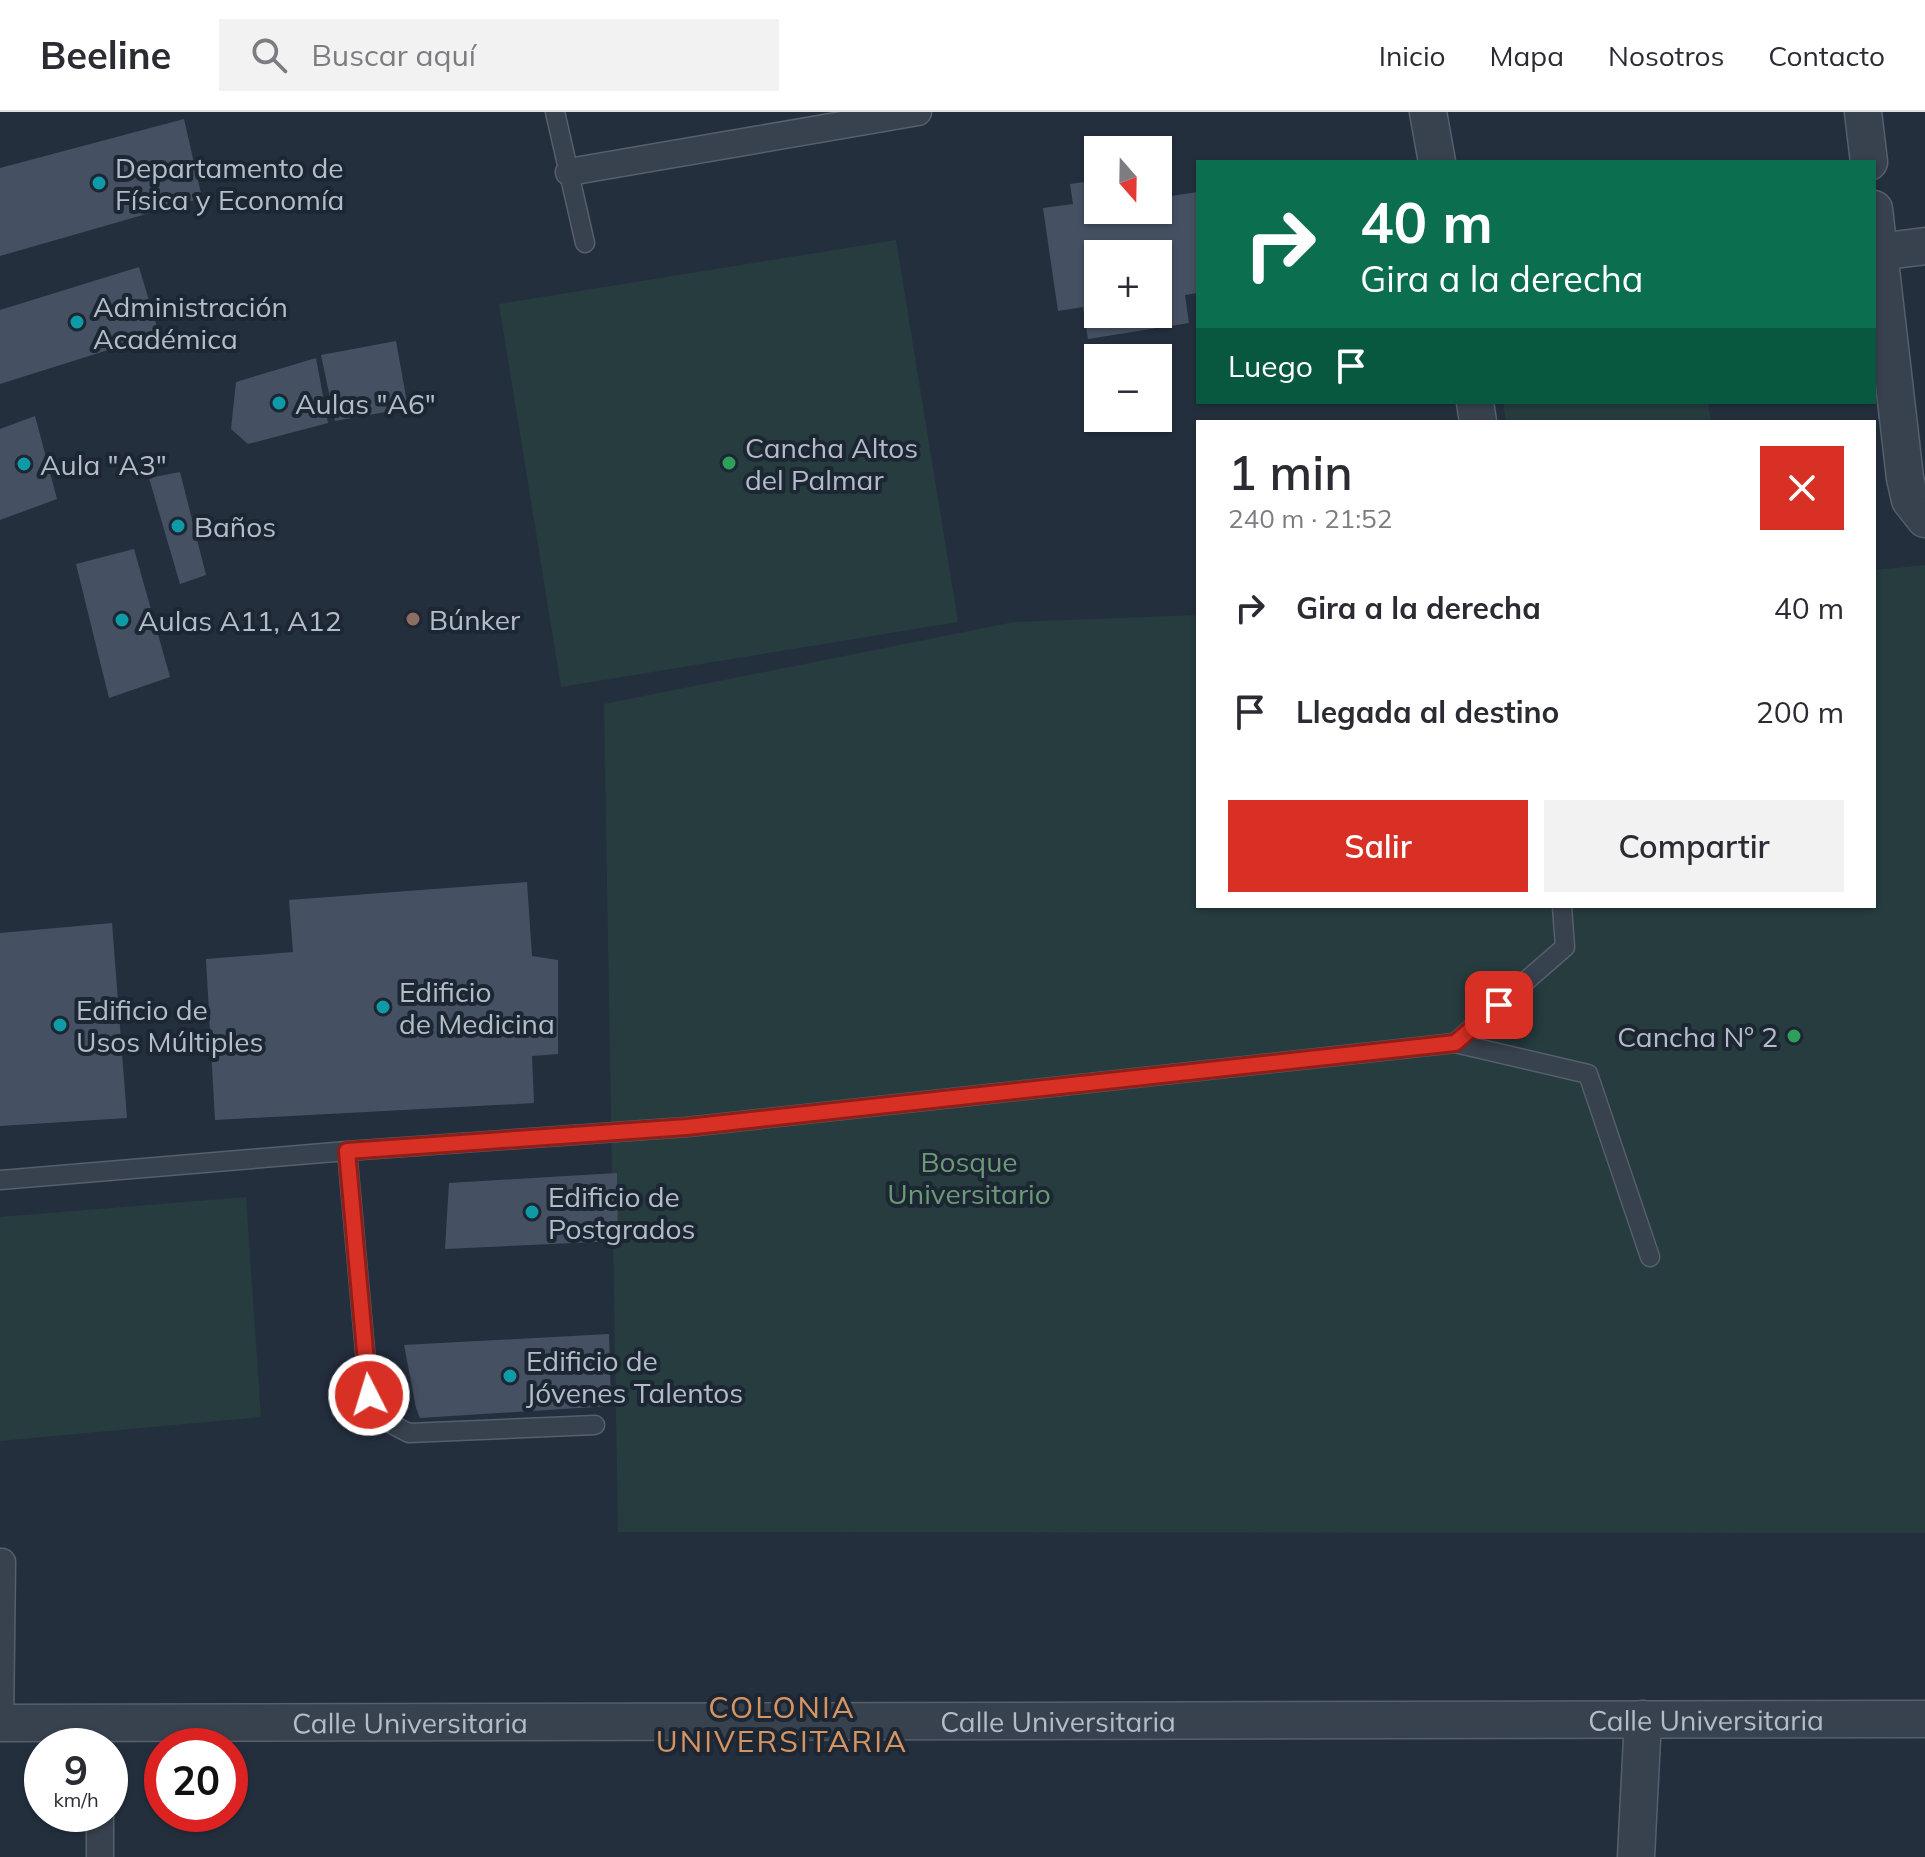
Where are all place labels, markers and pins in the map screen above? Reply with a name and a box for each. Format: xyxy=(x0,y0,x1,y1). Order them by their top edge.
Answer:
place label: Departamento de Física y Economía xyxy=(115,150,344,217)
marker: Departamento de Física y Economía xyxy=(90,174,108,192)
place label: Administración Académica xyxy=(93,289,288,356)
marker: Administración Académica xyxy=(68,313,86,331)
place label: Aulas "A6" xyxy=(295,386,436,421)
marker: Aulas "A6" xyxy=(270,394,288,412)
place label: Cancha Altos del Palmar xyxy=(745,430,918,497)
place label: Aula "A3" xyxy=(40,447,167,482)
marker: Cancha Altos del Palmar xyxy=(720,454,738,472)
marker: Aula "A3" xyxy=(15,455,33,473)
place label: Baños xyxy=(194,509,276,544)
marker: Baños xyxy=(169,517,187,535)
place label: Búnker xyxy=(429,602,521,637)
place label: Aulas A11, A12 xyxy=(138,603,341,638)
marker: Búnker xyxy=(404,610,422,628)
marker: Aulas A11, A12 xyxy=(113,611,131,629)
pin xyxy=(1465,971,1533,1039)
place label: Edificio de Medicina xyxy=(399,974,555,1041)
place label: Edificio de Usos Múltiples xyxy=(76,992,263,1059)
marker: Edificio de Medicina xyxy=(374,998,392,1016)
marker: Edificio de Usos Múltiples xyxy=(51,1016,69,1034)
place label: Cancha Nº 2 xyxy=(1617,1019,1778,1054)
marker: Cancha Nº 2 xyxy=(1785,1027,1803,1045)
place label: Edificio de Postgrados xyxy=(548,1179,695,1246)
marker: Edificio de Postgrados xyxy=(523,1203,541,1221)
place label: Edificio de Jóvenes Talentos xyxy=(526,1343,743,1410)
marker: Edificio de Jóvenes Talentos xyxy=(501,1367,519,1385)

